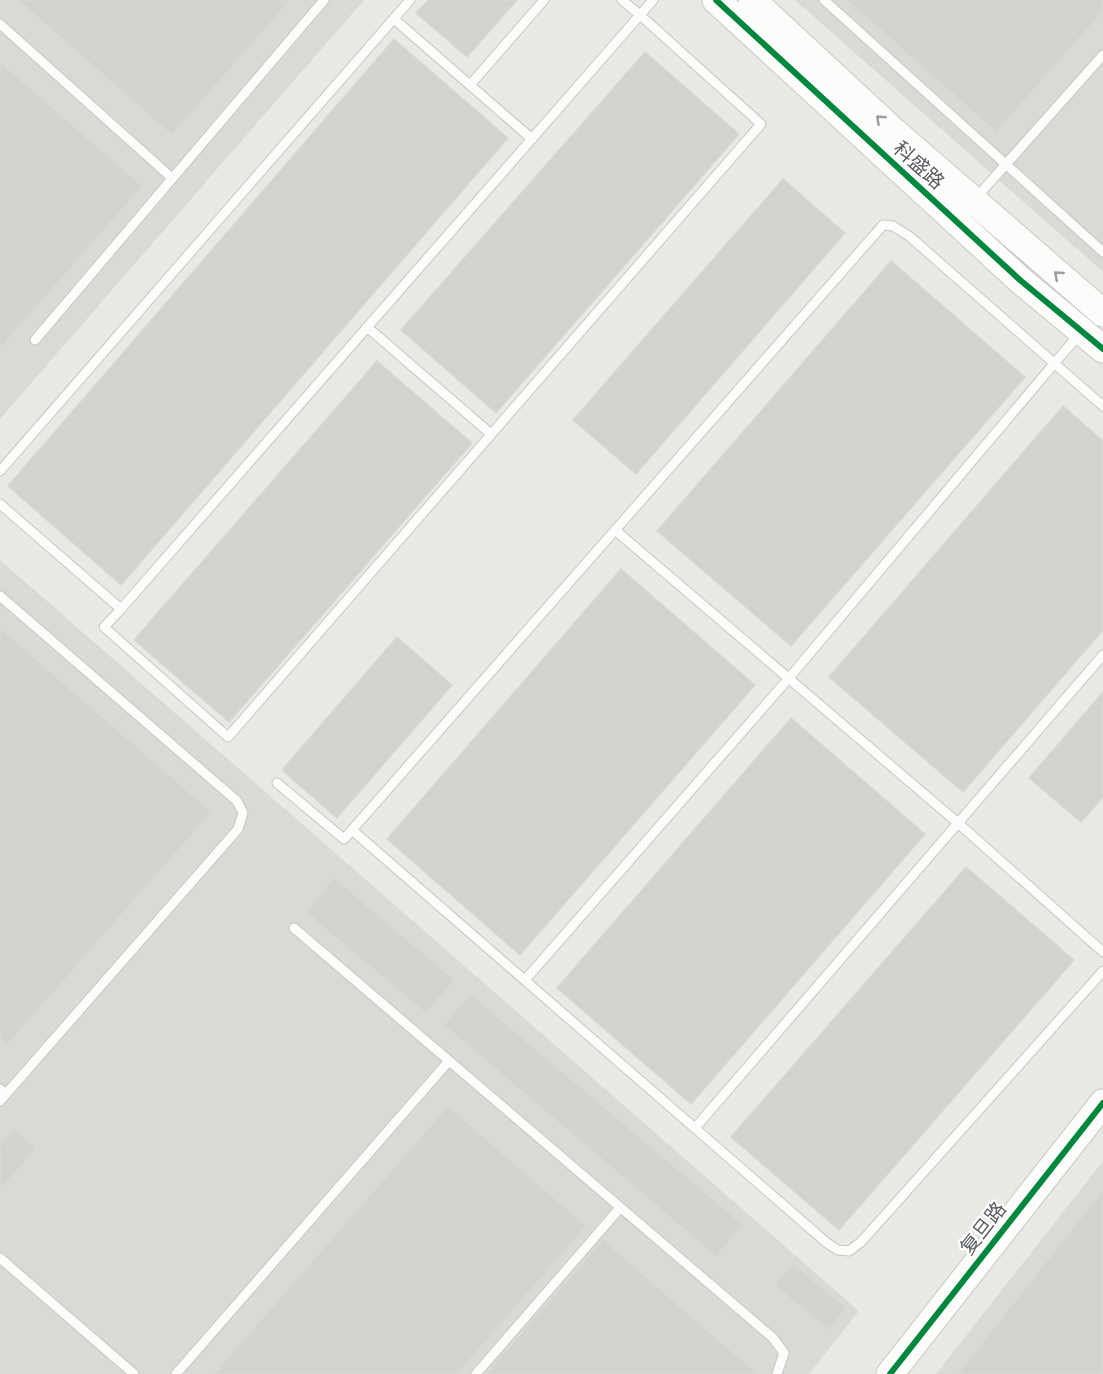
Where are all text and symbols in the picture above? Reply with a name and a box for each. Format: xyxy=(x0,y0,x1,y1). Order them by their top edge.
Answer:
one-way arrow xyxy=(876,115,887,126)
street label: 科盛路 xyxy=(889,136,949,194)
one-way arrow xyxy=(1054,271,1065,282)
street label: 复旦路 xyxy=(955,1197,1011,1259)

